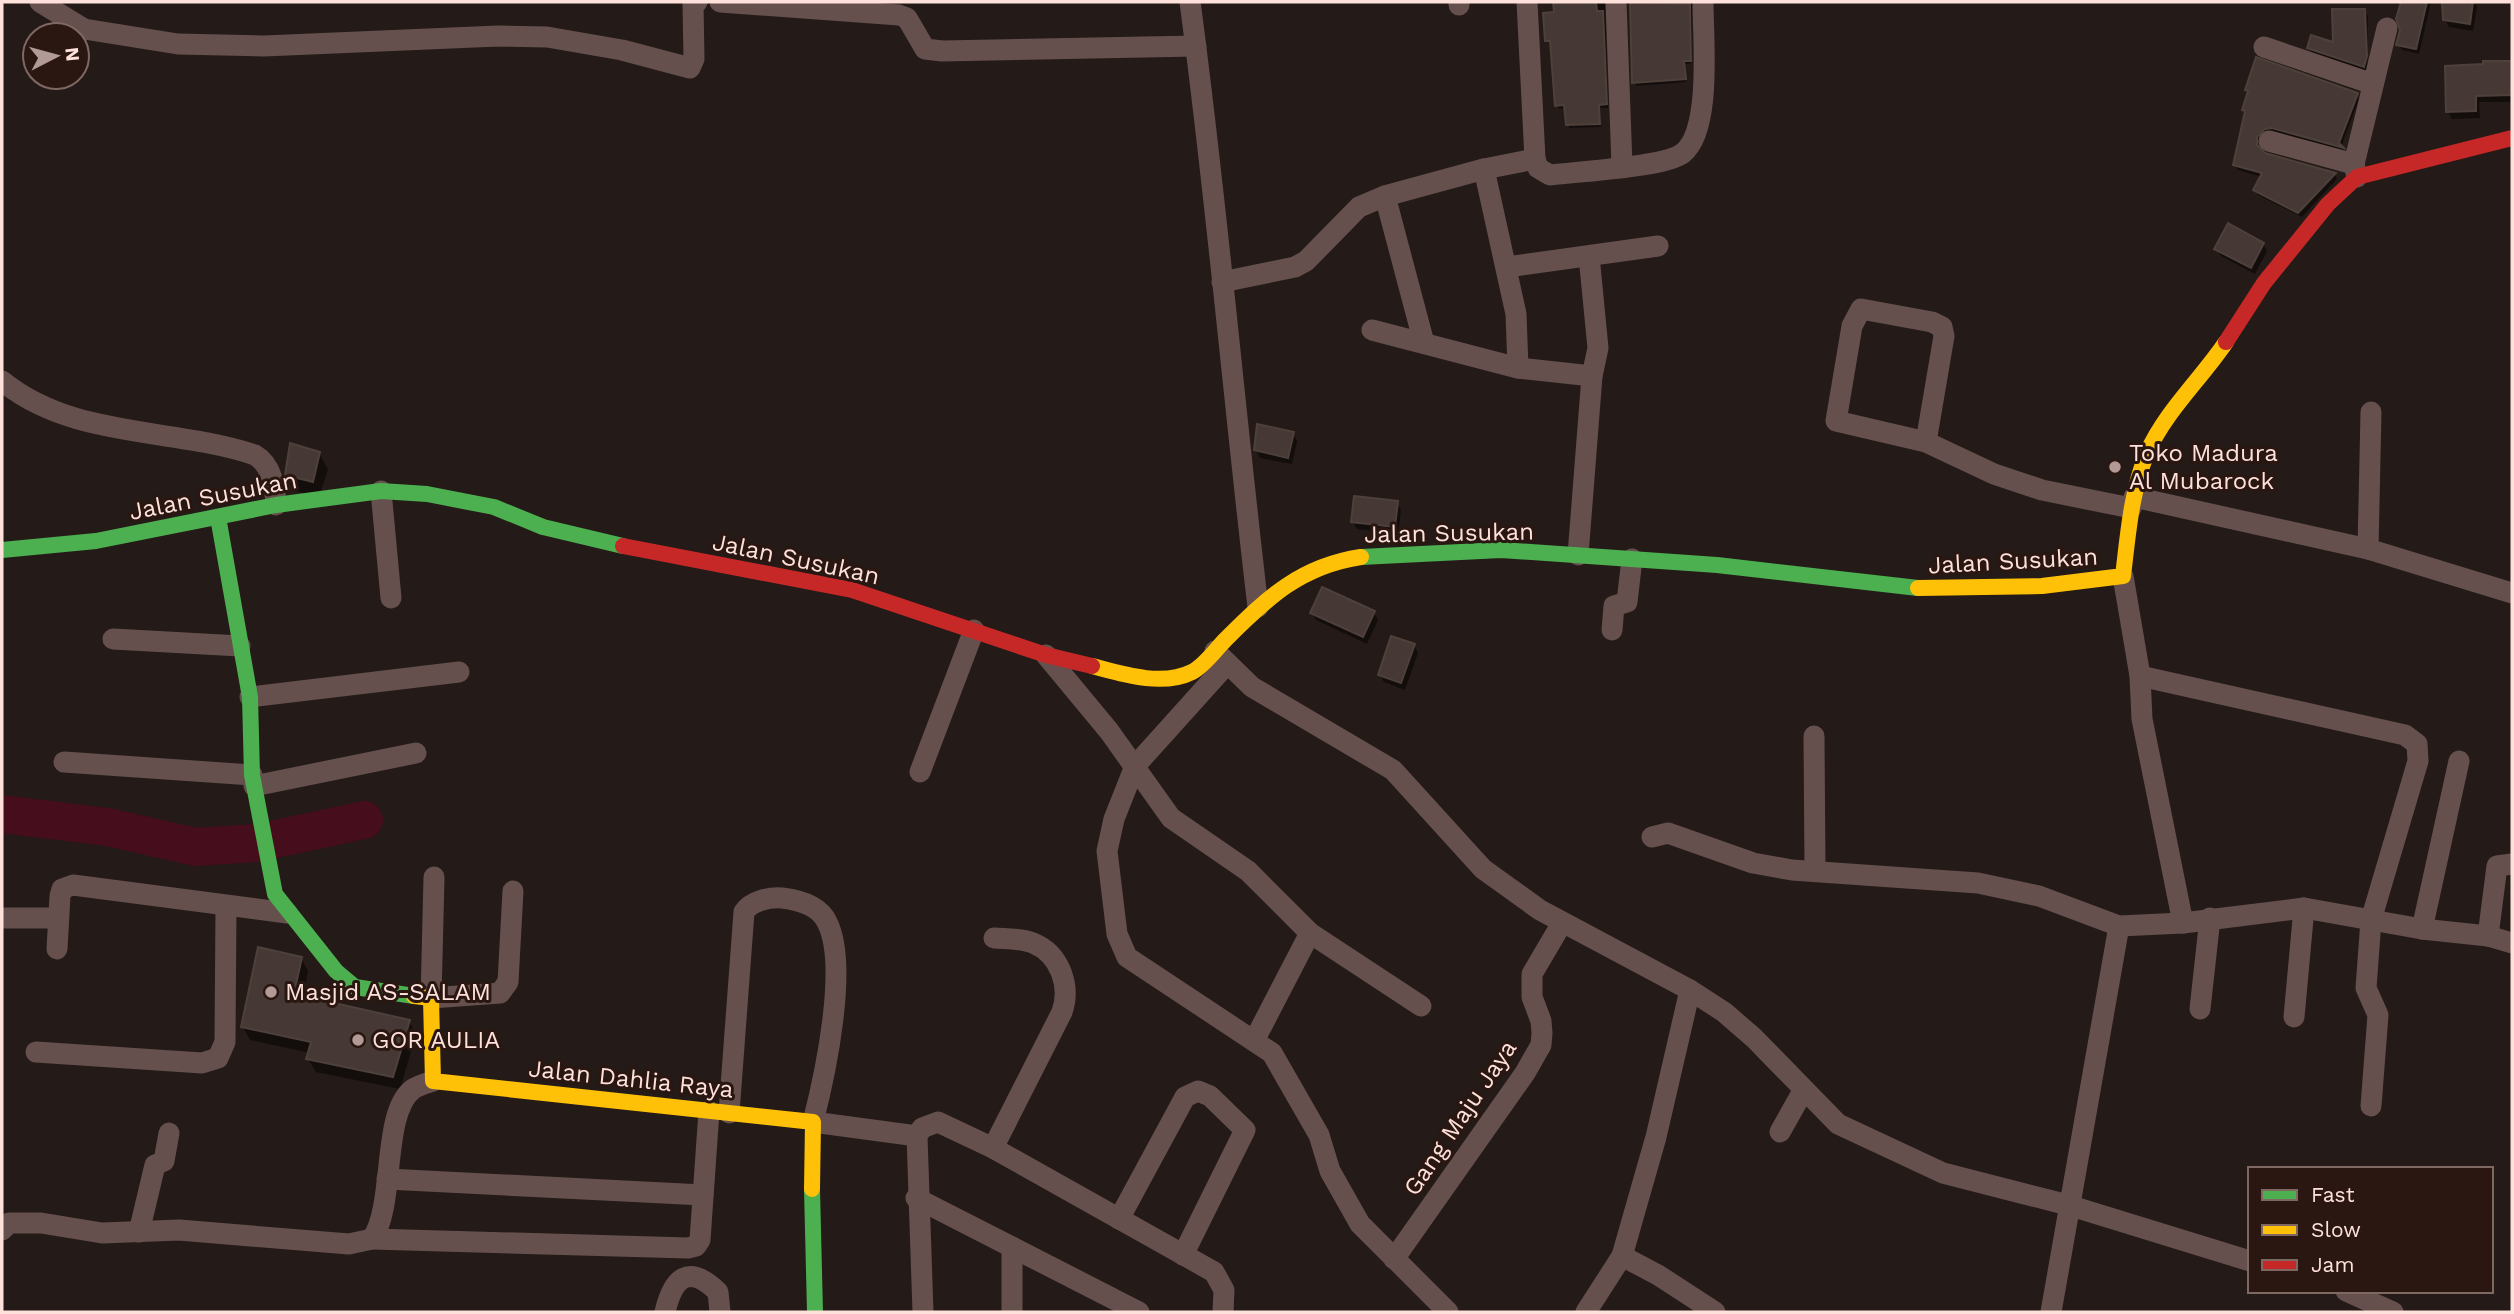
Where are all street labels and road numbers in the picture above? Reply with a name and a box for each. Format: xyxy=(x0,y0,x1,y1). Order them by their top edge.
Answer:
street label: Jalan Susukan xyxy=(127,466,299,526)
street label: Jalan Susukan xyxy=(1364,518,1534,548)
street label: Jalan Susukan xyxy=(710,528,882,590)
street label: Jalan Susukan xyxy=(1927,543,2099,579)
street label: Gang Maju Jaya xyxy=(1398,1035,1522,1201)
street label: Jalan Dahlia Raya xyxy=(527,1054,735,1104)

